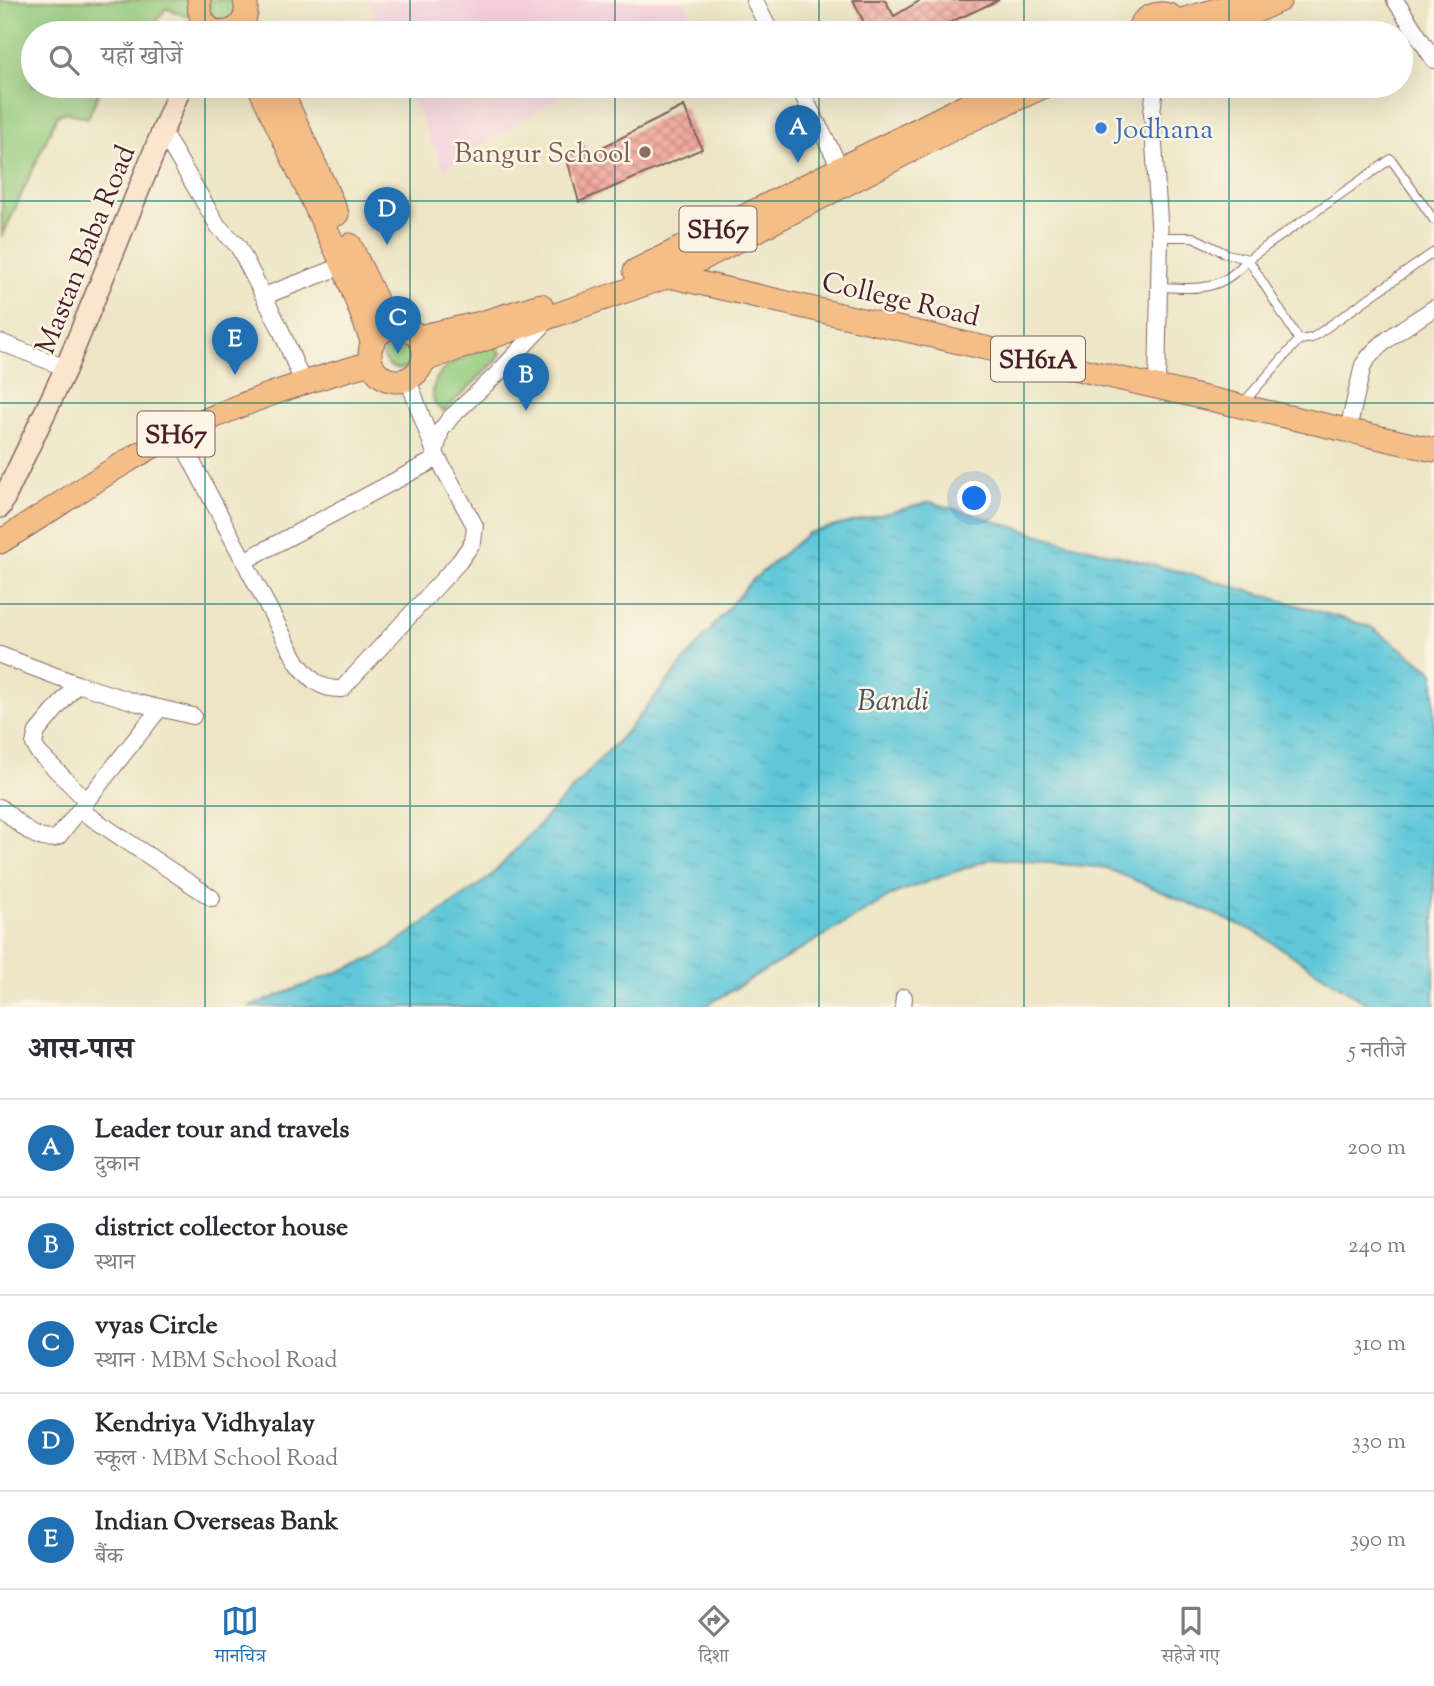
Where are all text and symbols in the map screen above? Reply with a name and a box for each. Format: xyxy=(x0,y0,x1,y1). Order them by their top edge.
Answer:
search box xyxy=(21,21,1413,98)
text: यहाँ खोजें xyxy=(101,39,183,76)
icon: search xyxy=(45,41,83,79)
pin: A xyxy=(775,105,821,163)
place label: Jodhana xyxy=(1113,111,1213,151)
marker: Jodhana xyxy=(1093,120,1109,136)
place label: Bangur School xyxy=(454,135,631,175)
street label: Mastan Baba Road xyxy=(27,140,147,361)
marker: Bangur School xyxy=(637,144,653,160)
pin: D xyxy=(364,187,410,245)
road number: SH67 xyxy=(680,206,756,252)
street label: College Road xyxy=(817,263,983,339)
pin: C xyxy=(375,296,421,354)
pin: E xyxy=(212,317,258,375)
road number: SH61A xyxy=(991,336,1085,382)
pin: B xyxy=(503,353,549,411)
road number: SH67 xyxy=(138,412,214,456)
your location xyxy=(957,481,991,515)
water label: Bandi xyxy=(857,681,929,724)
text: आस-पास xyxy=(28,1029,134,1072)
text: 5 नतीजे xyxy=(1348,1035,1406,1068)
text: Leader tour and travels xyxy=(95,1112,350,1149)
text: A xyxy=(42,1132,60,1165)
text: 200 m xyxy=(1347,1132,1406,1165)
text: दुकान xyxy=(95,1149,139,1182)
text: district collector house xyxy=(95,1210,348,1247)
text: B xyxy=(44,1230,58,1263)
text: 240 m xyxy=(1348,1230,1406,1263)
text: स्थान xyxy=(95,1247,135,1280)
text: vyas Circle xyxy=(95,1308,218,1345)
text: C xyxy=(42,1328,60,1361)
text: 310 m xyxy=(1353,1328,1406,1361)
text: स्थान · MBM School Road xyxy=(95,1345,337,1378)
text: Kendriya Vidhyalay xyxy=(95,1406,315,1443)
text: D xyxy=(42,1426,60,1459)
text: 330 m xyxy=(1352,1426,1406,1459)
text: स्कूल · MBM School Road xyxy=(95,1443,338,1476)
text: Indian Overseas Bank xyxy=(95,1504,338,1541)
text: E xyxy=(44,1524,58,1557)
text: 390 m xyxy=(1350,1524,1406,1557)
text: बैंक xyxy=(95,1541,123,1574)
tab: मानचित्र xyxy=(214,1602,266,1674)
tab: दिशा xyxy=(695,1602,733,1674)
tab: सहेजे गए xyxy=(1162,1602,1220,1674)

